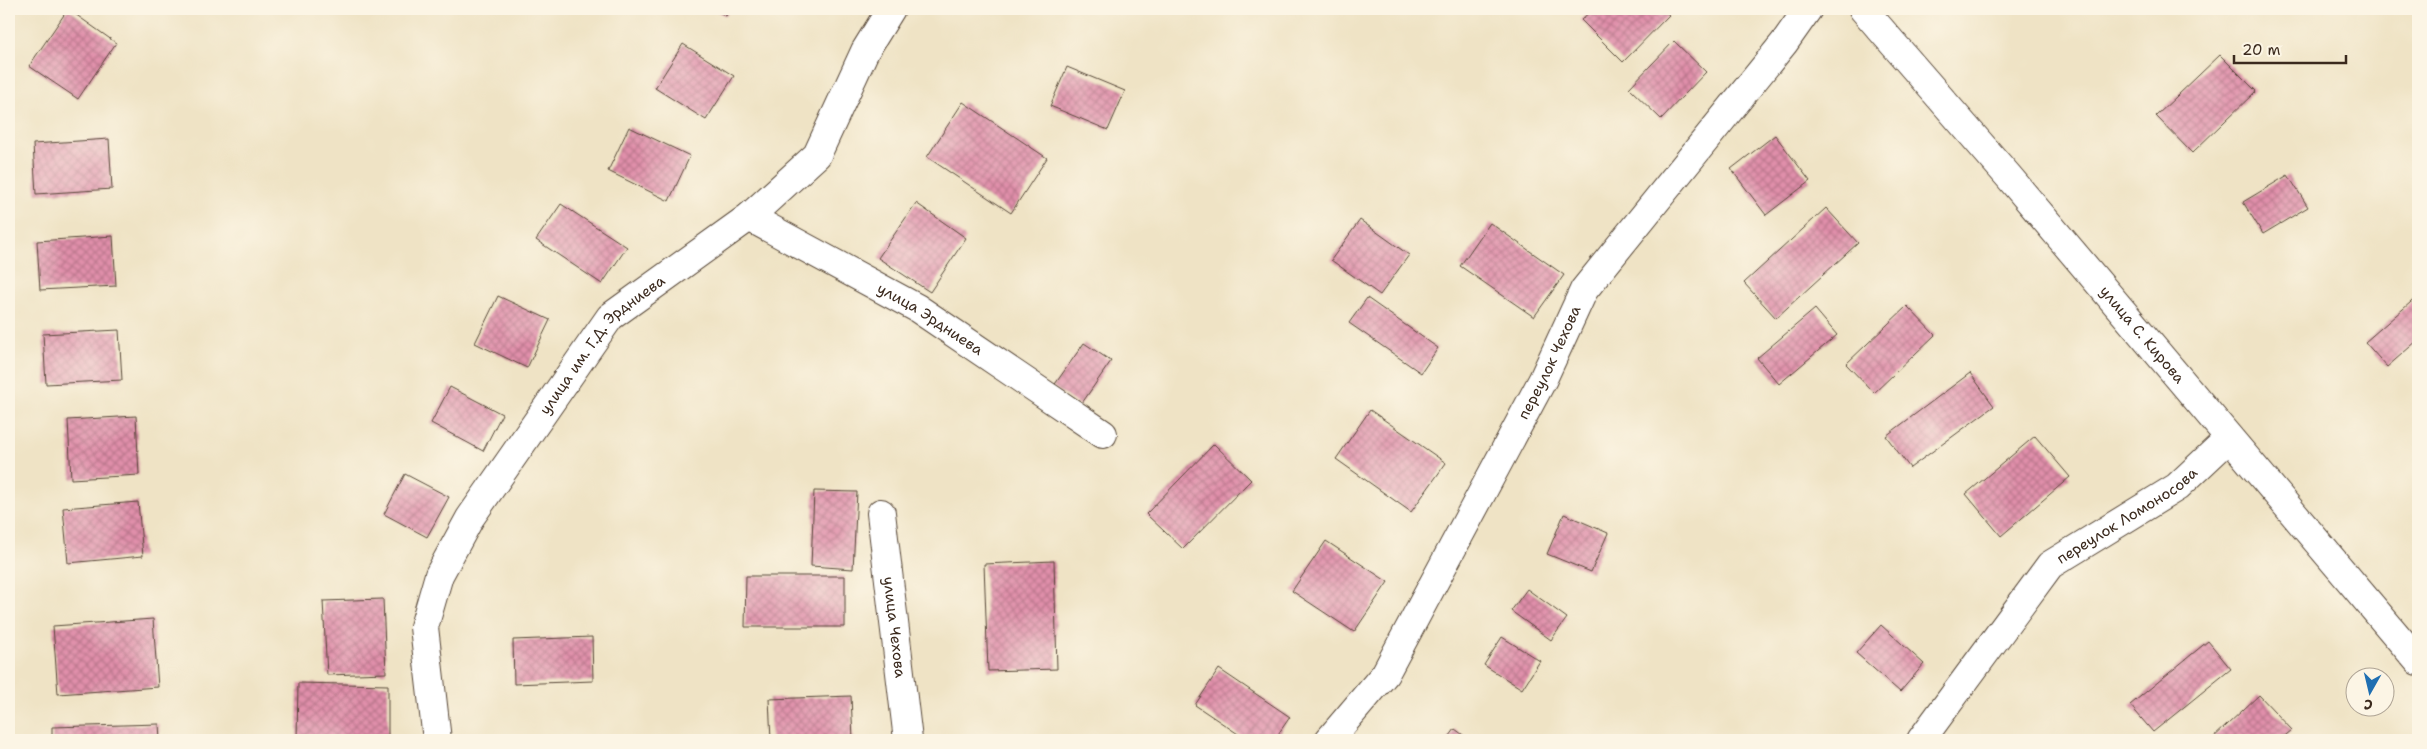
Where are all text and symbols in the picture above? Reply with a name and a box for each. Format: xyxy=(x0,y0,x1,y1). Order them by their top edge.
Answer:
scale bar xyxy=(2234,32,2347,64)
text: 20 m xyxy=(2242,40,2281,60)
street label: улица им. Г.Д. Эрдниева xyxy=(535,270,669,419)
street label: улица Эрдниева xyxy=(874,278,988,360)
street label: улица С. Кирова xyxy=(2095,282,2190,388)
street label: переулок Чехова xyxy=(1513,302,1586,423)
street label: переулок Ломоносова xyxy=(2053,462,2202,568)
street label: улица Чехова xyxy=(879,575,911,680)
north arrow xyxy=(2344,666,2394,716)
text: С xyxy=(2363,695,2374,714)

